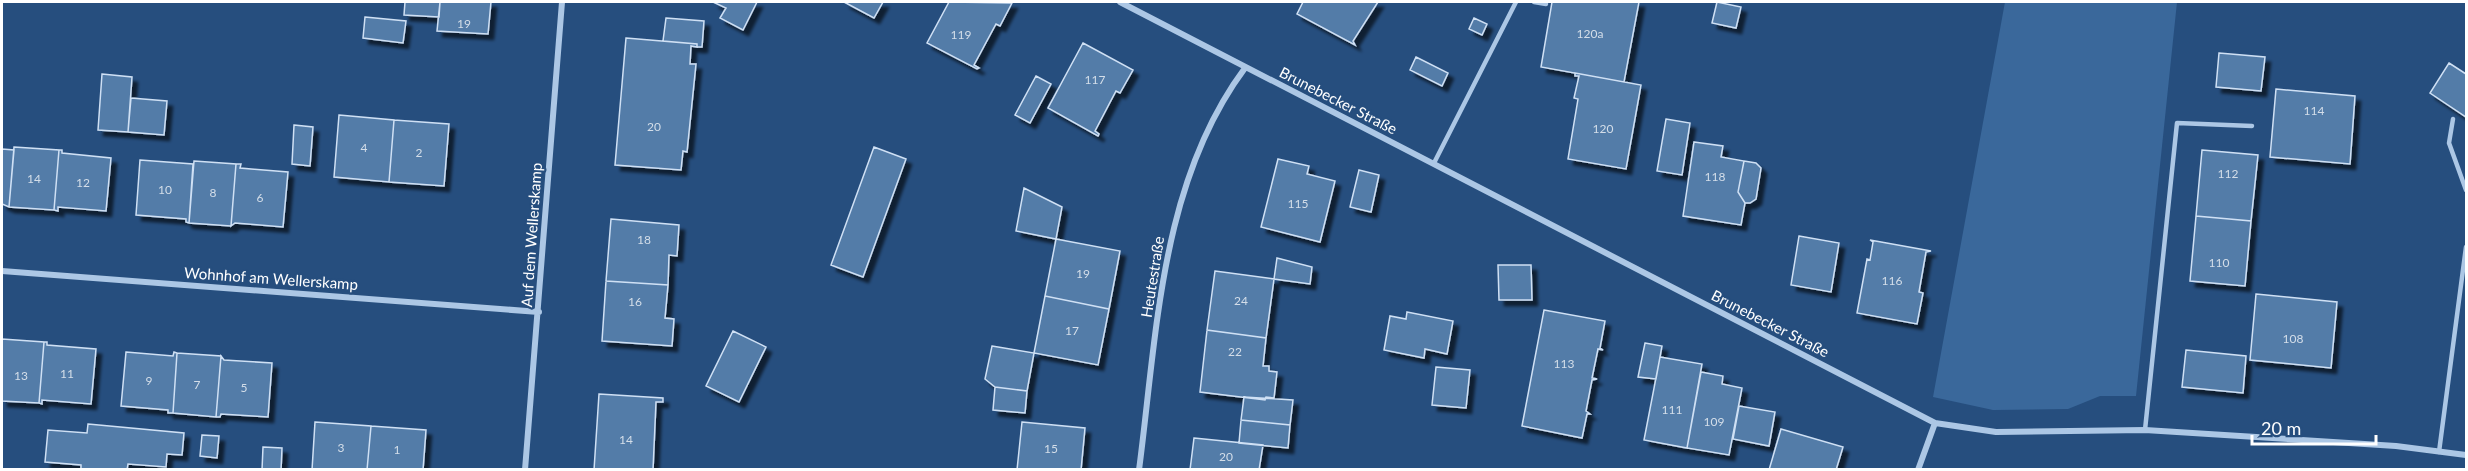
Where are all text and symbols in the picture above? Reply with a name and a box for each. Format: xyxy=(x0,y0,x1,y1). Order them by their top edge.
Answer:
house number: 19 xyxy=(457,16,471,31)
house number: 120a xyxy=(1577,26,1603,41)
house number: 119 xyxy=(951,27,971,42)
street label: Brunebecker Straße xyxy=(1277,63,1400,138)
house number: 117 xyxy=(1085,72,1105,87)
house number: 114 xyxy=(2304,103,2324,118)
house number: 20 xyxy=(647,119,661,134)
house number: 120 xyxy=(1593,121,1613,136)
house number: 4 xyxy=(361,140,368,155)
house number: 2 xyxy=(416,145,423,160)
street label: Auf dem Wellerskamp xyxy=(517,162,545,308)
house number: 112 xyxy=(2218,166,2238,181)
house number: 118 xyxy=(1705,169,1725,184)
house number: 14 xyxy=(27,171,41,186)
house number: 12 xyxy=(76,175,90,190)
house number: 10 xyxy=(158,182,172,197)
house number: 8 xyxy=(210,185,217,200)
house number: 6 xyxy=(257,190,264,205)
house number: 115 xyxy=(1288,196,1308,211)
house number: 18 xyxy=(637,232,651,247)
street label: Heutestraße xyxy=(1137,235,1167,319)
house number: 110 xyxy=(2209,255,2229,270)
street label: Wohnhof am Wellerskamp xyxy=(184,263,359,293)
house number: 19 xyxy=(1076,266,1090,281)
house number: 116 xyxy=(1882,273,1902,288)
street label: Brunebecker Straße xyxy=(1709,286,1832,361)
house number: 24 xyxy=(1234,293,1248,308)
house number: 16 xyxy=(628,294,642,309)
house number: 17 xyxy=(1065,323,1079,338)
house number: 108 xyxy=(2283,331,2303,346)
house number: 22 xyxy=(1228,344,1242,359)
house number: 113 xyxy=(1554,356,1574,371)
house number: 11 xyxy=(60,366,74,381)
house number: 13 xyxy=(14,368,28,383)
house number: 9 xyxy=(146,373,153,388)
house number: 7 xyxy=(194,377,201,392)
house number: 5 xyxy=(241,380,248,395)
house number: 111 xyxy=(1662,402,1682,417)
scale bar xyxy=(2252,408,2376,446)
house number: 109 xyxy=(1704,414,1724,429)
text: 20 m xyxy=(2261,417,2301,439)
house number: 14 xyxy=(619,432,633,447)
house number: 3 xyxy=(338,440,345,455)
house number: 15 xyxy=(1044,441,1058,456)
house number: 1 xyxy=(394,442,401,457)
house number: 20 xyxy=(1219,449,1233,464)

